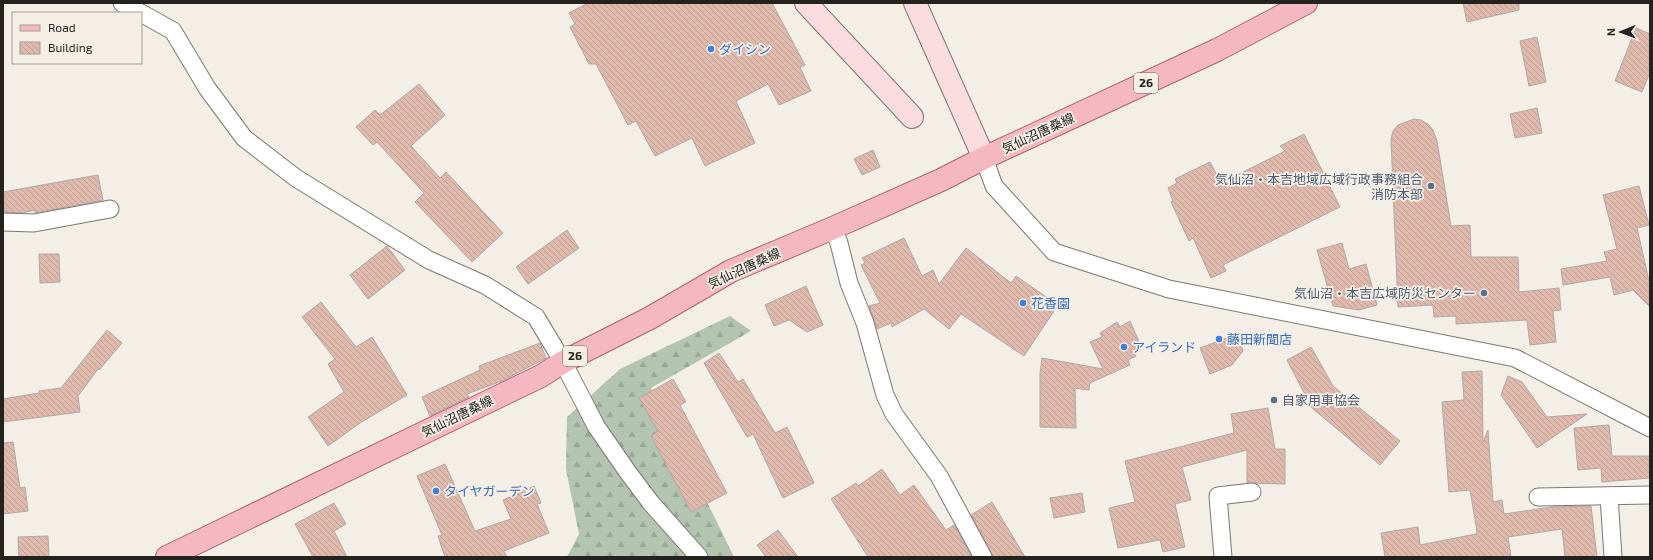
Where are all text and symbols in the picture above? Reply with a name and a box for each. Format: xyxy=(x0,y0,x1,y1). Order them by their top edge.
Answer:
legend xyxy=(12,12,142,64)
north arrow xyxy=(1601,12,1641,52)
text: Road xyxy=(48,20,76,34)
text: N xyxy=(1604,28,1617,36)
text: Building xyxy=(48,40,93,54)
place label: ダイシン xyxy=(719,41,771,57)
marker: ダイシン xyxy=(706,44,716,54)
road number: 26 xyxy=(1134,73,1158,93)
street label: 気仙沼唐桑線 xyxy=(999,109,1077,157)
place label: 気仙沼・本吉地域広域行政事務組合 消防本部 xyxy=(1215,171,1423,202)
marker: 気仙沼・本吉地域広域行政事務組合 消防本部 xyxy=(1426,181,1436,191)
street label: 気仙沼唐桑線 xyxy=(705,244,783,292)
place label: 気仙沼・本吉広域防災センター xyxy=(1294,285,1476,301)
marker: 気仙沼・本吉広域防災センター xyxy=(1479,288,1489,298)
place label: 花香園 xyxy=(1031,295,1070,311)
marker: 花香園 xyxy=(1018,298,1028,308)
place label: 藤田新聞店 xyxy=(1227,331,1292,347)
marker: 藤田新聞店 xyxy=(1214,334,1224,344)
place label: アイランド xyxy=(1132,339,1196,355)
marker: アイランド xyxy=(1119,342,1129,352)
road number: 26 xyxy=(563,346,587,366)
street label: 気仙沼唐桑線 xyxy=(418,392,496,440)
place label: 自家用車協会 xyxy=(1282,392,1360,408)
marker: 自家用車協会 xyxy=(1269,395,1279,405)
place label: タイヤガーデン xyxy=(444,483,535,499)
marker: タイヤガーデン xyxy=(431,486,441,496)

